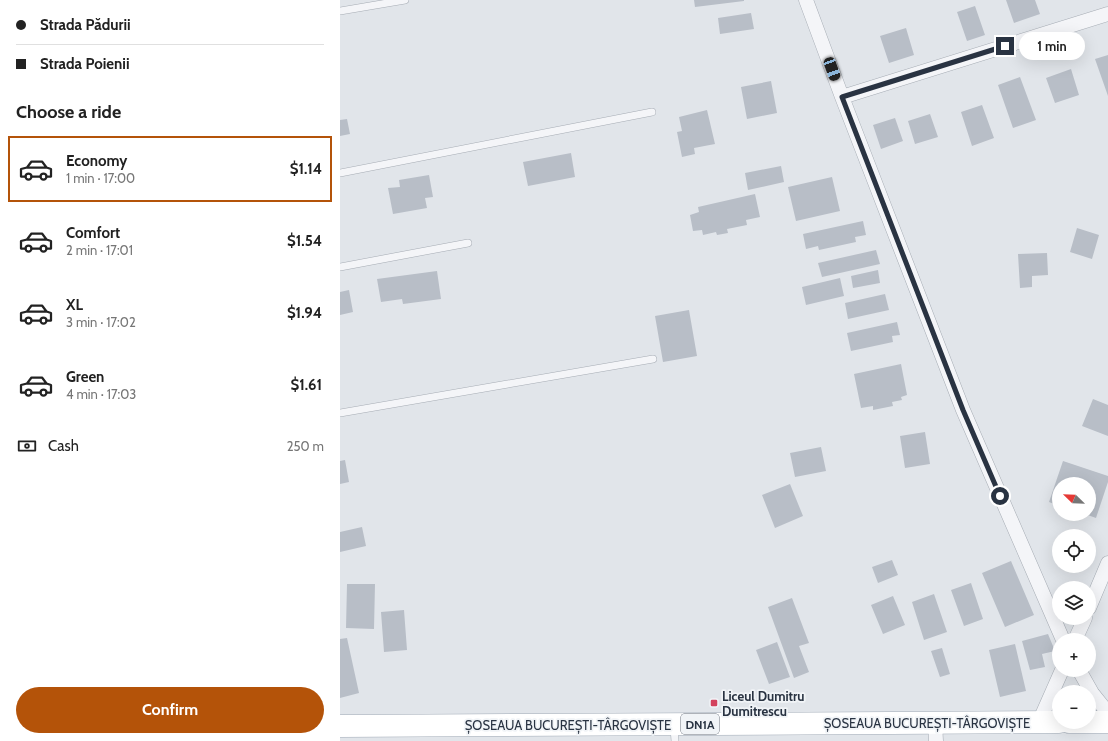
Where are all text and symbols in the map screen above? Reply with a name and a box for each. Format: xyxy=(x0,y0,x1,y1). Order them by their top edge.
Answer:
text: Strada Pădurii xyxy=(40,16,131,34)
callout: 1 min xyxy=(1019,32,1085,60)
route end xyxy=(996,37,1014,55)
text: 1 min xyxy=(1037,38,1067,54)
text: Strada Poienii xyxy=(40,55,130,73)
car xyxy=(822,56,842,82)
text: Choose a ride xyxy=(16,101,121,123)
icon: car xyxy=(18,151,54,187)
text: Economy xyxy=(66,152,127,170)
text: $1.14 xyxy=(290,160,322,178)
text: 1 min · 17:00 xyxy=(66,170,135,186)
icon: car xyxy=(18,223,54,259)
text: Comfort xyxy=(66,224,120,242)
text: $1.54 xyxy=(287,232,322,250)
text: 2 min · 17:01 xyxy=(66,242,133,258)
icon: car xyxy=(18,295,54,331)
text: XL xyxy=(66,296,83,314)
text: $1.94 xyxy=(287,304,322,322)
text: 3 min · 17:02 xyxy=(66,314,136,330)
icon: car xyxy=(18,367,54,403)
text: Green xyxy=(66,368,104,386)
text: $1.61 xyxy=(290,376,322,394)
text: 4 min · 17:03 xyxy=(66,386,136,402)
icon: cash xyxy=(16,435,38,457)
text: Cash xyxy=(48,437,79,455)
text: 250 m xyxy=(287,438,324,454)
north arrow xyxy=(1052,477,1096,521)
map controls xyxy=(1052,477,1096,729)
route start xyxy=(991,487,1009,505)
button: locate xyxy=(1052,529,1096,573)
button: layers xyxy=(1052,581,1096,625)
button: + xyxy=(1052,633,1096,677)
button: − xyxy=(1052,685,1096,729)
button: Confirm xyxy=(16,687,324,733)
place label: Liceul Dumitru Dumitrescu xyxy=(722,688,805,719)
marker: Liceul Dumitru Dumitrescu xyxy=(709,698,719,708)
road number: DN1A xyxy=(681,714,719,734)
street label: ȘOSEAUA BUCUREȘTI-TÂRGOVIȘTE xyxy=(824,715,1030,732)
street label: ȘOSEAUA BUCUREȘTI-TÂRGOVIȘTE xyxy=(465,717,671,734)

